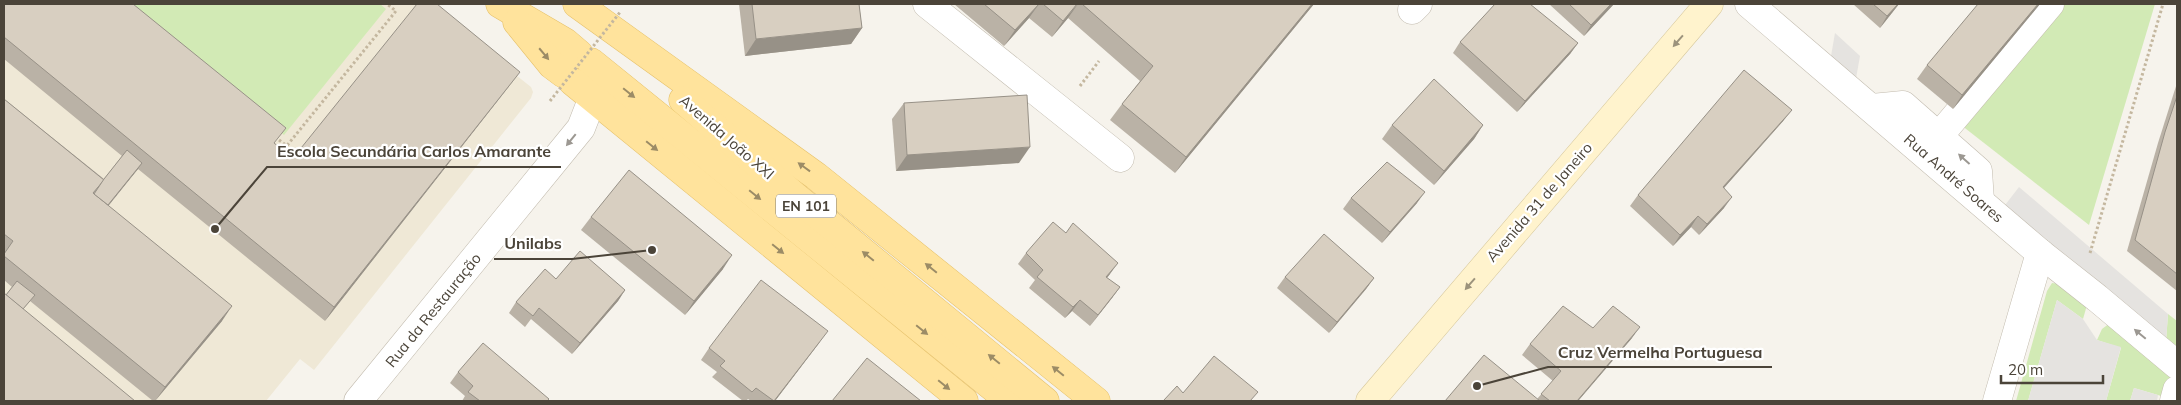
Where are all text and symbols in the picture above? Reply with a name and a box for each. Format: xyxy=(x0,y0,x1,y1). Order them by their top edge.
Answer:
one-way arrow xyxy=(1672,34,1683,47)
one-way arrow xyxy=(538,48,549,61)
one-way arrow xyxy=(622,87,635,98)
street label: Avenida João XXI xyxy=(676,91,778,183)
street label: Rua André Soares xyxy=(1900,129,2008,227)
one-way arrow xyxy=(565,134,576,147)
callout: Escola Secundária Carlos Amarante xyxy=(267,136,561,167)
street label: Avenida 31 de Janeiro xyxy=(1482,138,1596,266)
one-way arrow xyxy=(645,140,658,151)
text: Escola Secundária Carlos Amarante xyxy=(277,141,551,161)
one-way arrow xyxy=(1958,153,1971,164)
one-way arrow xyxy=(797,162,811,172)
one-way arrow xyxy=(748,189,761,200)
road number: EN 101 xyxy=(776,195,836,218)
callout: Unilabs xyxy=(494,228,572,259)
text: Unilabs xyxy=(504,233,562,253)
one-way arrow xyxy=(771,243,784,254)
street label: Rua da Restauração xyxy=(381,249,485,371)
one-way arrow xyxy=(862,251,875,262)
one-way arrow xyxy=(925,263,938,274)
one-way arrow xyxy=(1464,277,1475,290)
one-way arrow xyxy=(915,325,928,336)
one-way arrow xyxy=(2134,328,2147,339)
callout: Cruz Vermelha Portuguesa xyxy=(1548,336,1772,367)
text: Cruz Vermelha Portuguesa xyxy=(1558,342,1762,362)
scale bar xyxy=(2001,352,2104,384)
one-way arrow xyxy=(988,354,1001,365)
text: 20 m xyxy=(2008,360,2043,379)
one-way arrow xyxy=(1051,365,1064,376)
one-way arrow xyxy=(938,379,950,390)

